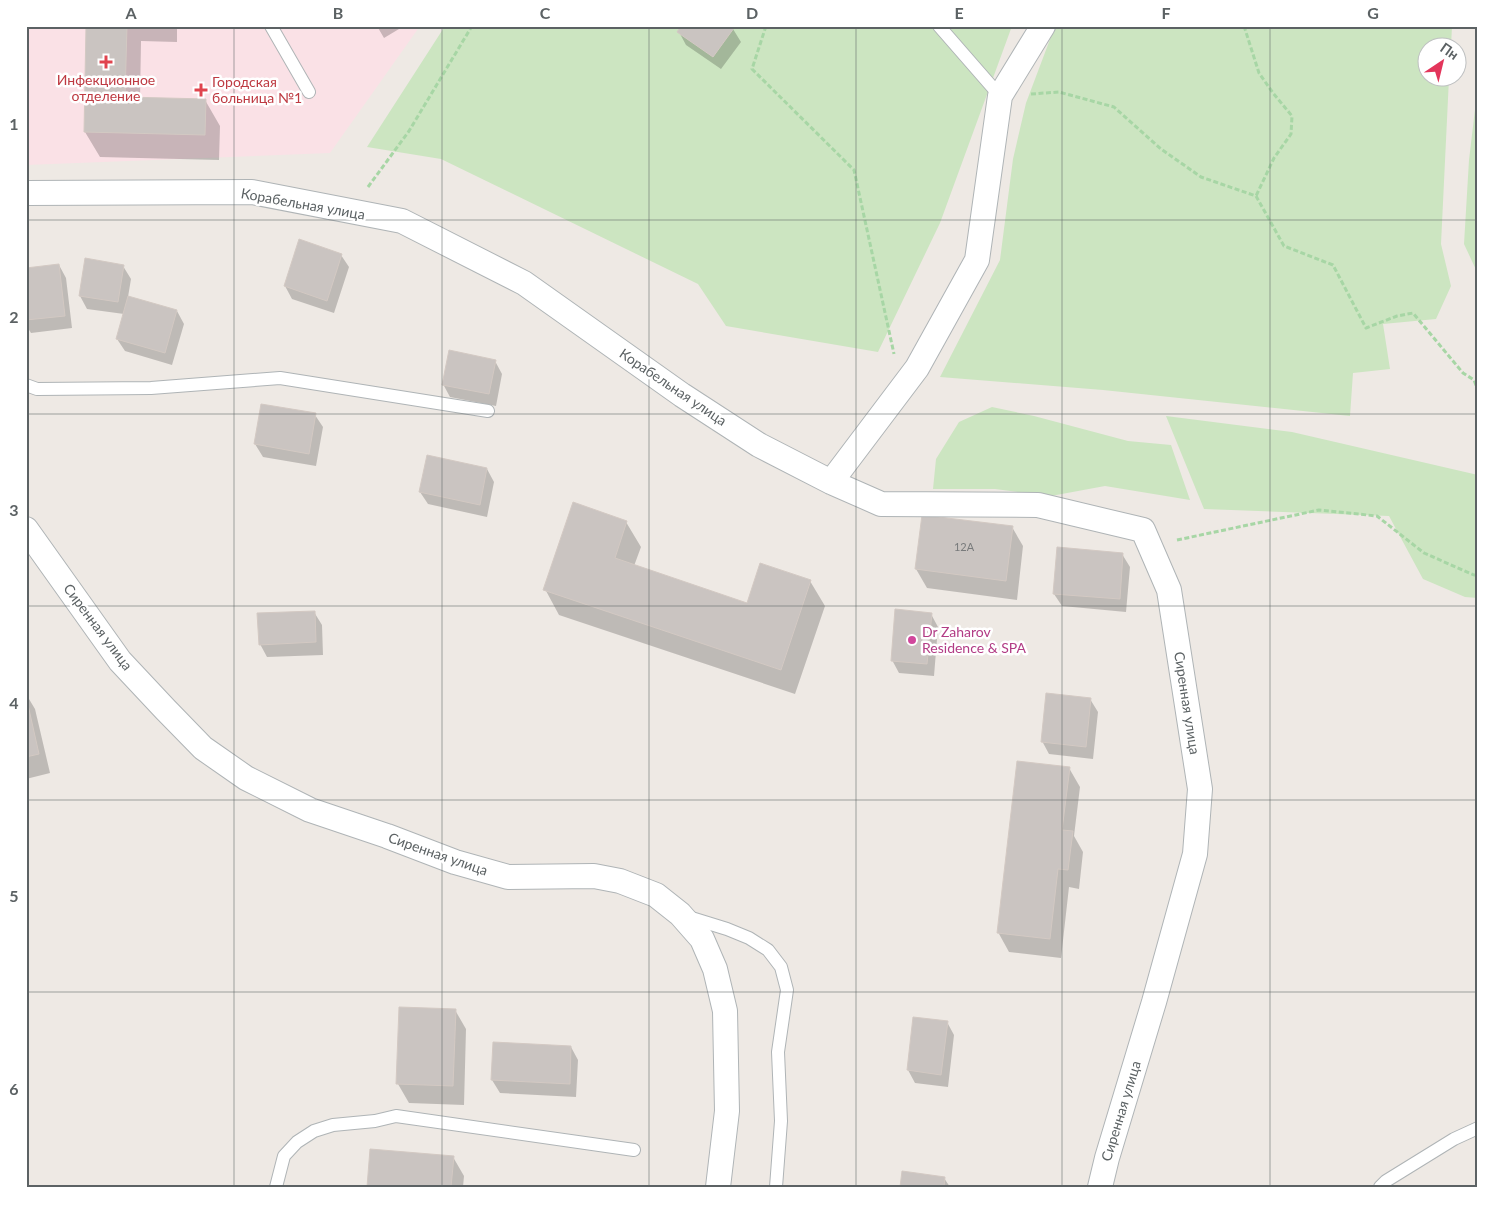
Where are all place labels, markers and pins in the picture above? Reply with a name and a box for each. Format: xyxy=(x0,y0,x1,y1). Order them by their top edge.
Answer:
marker: Инфекционное отделение xyxy=(99,55,113,69)
place label: Инфекционное отделение xyxy=(57,71,155,104)
place label: Городская больница №1 xyxy=(212,73,302,106)
marker: Городская больница №1 xyxy=(194,83,208,97)
place label: Dr Zaharov Residence & SPA xyxy=(922,623,1027,656)
marker: Dr Zaharov Residence & SPA xyxy=(906,634,918,646)

